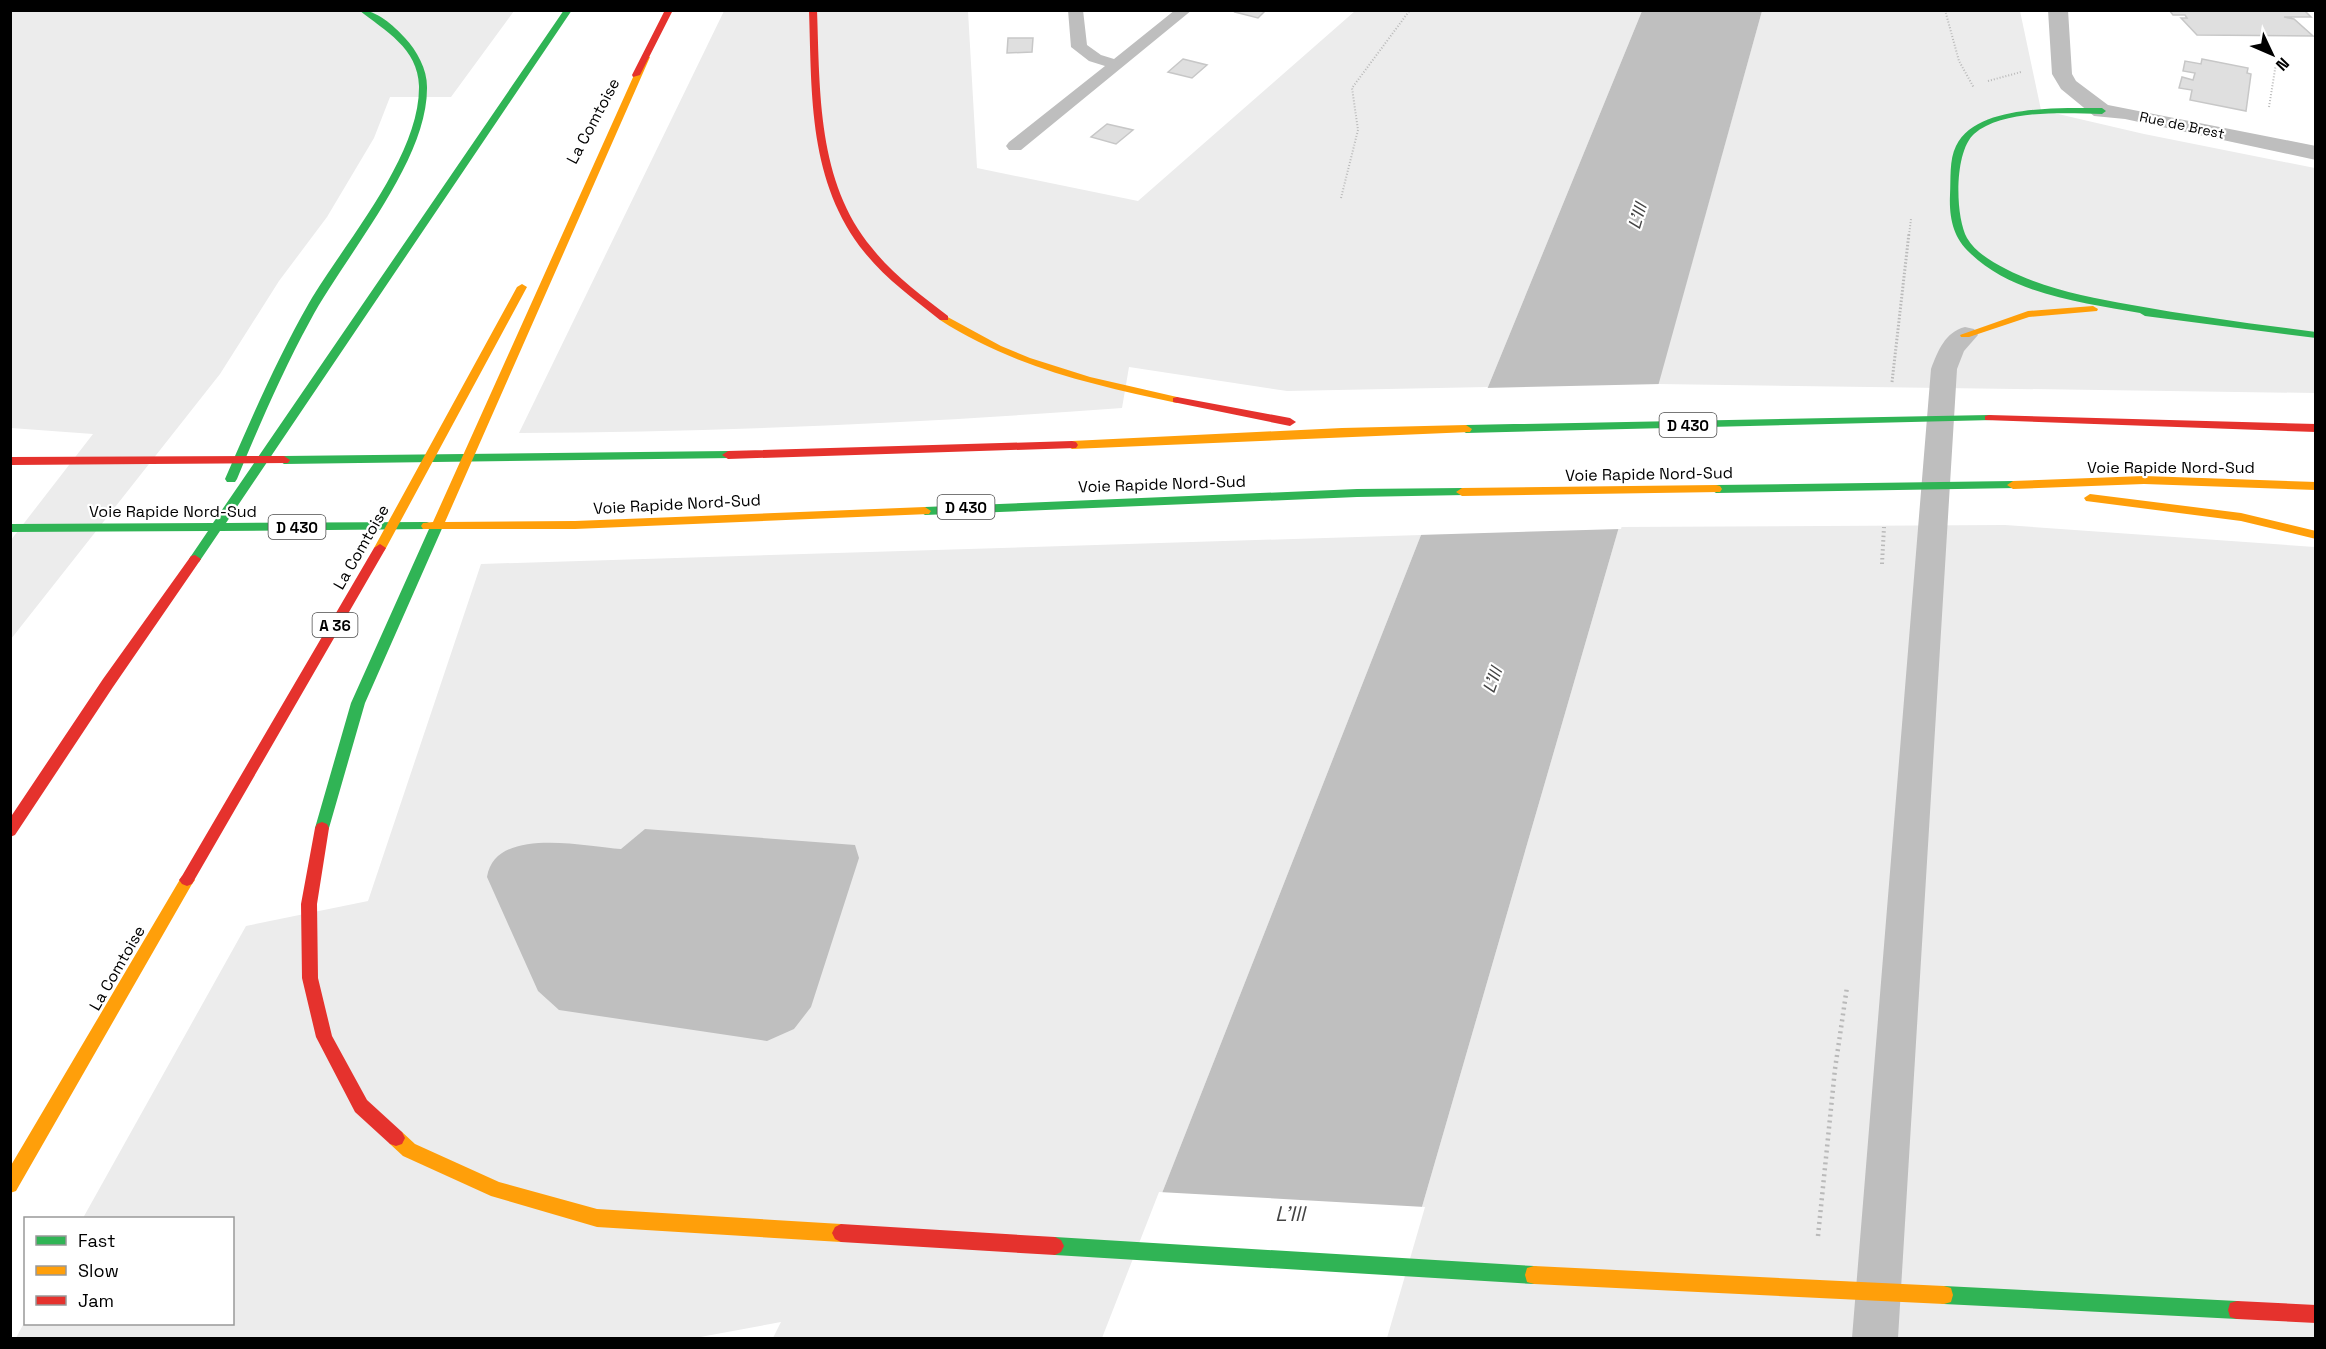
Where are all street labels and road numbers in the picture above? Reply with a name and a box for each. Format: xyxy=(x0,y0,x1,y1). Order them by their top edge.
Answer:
street label: La Comtoise xyxy=(562,74,624,168)
street label: Rue de Brest xyxy=(2138,107,2226,143)
road number: D 430 xyxy=(1660,413,1716,437)
street label: Voie Rapide Nord-Sud xyxy=(2087,457,2255,478)
street label: Voie Rapide Nord-Sud xyxy=(1565,462,1733,486)
street label: Voie Rapide Nord-Sud xyxy=(1078,471,1246,497)
street label: Voie Rapide Nord-Sud xyxy=(593,489,761,519)
road number: D 430 xyxy=(938,495,994,519)
street label: Voie Rapide Nord-Sud xyxy=(89,501,257,522)
street label: La Comtoise xyxy=(328,501,394,593)
road number: D 430 xyxy=(268,515,326,539)
road number: A 36 xyxy=(312,613,358,637)
street label: La Comtoise xyxy=(84,922,150,1014)

